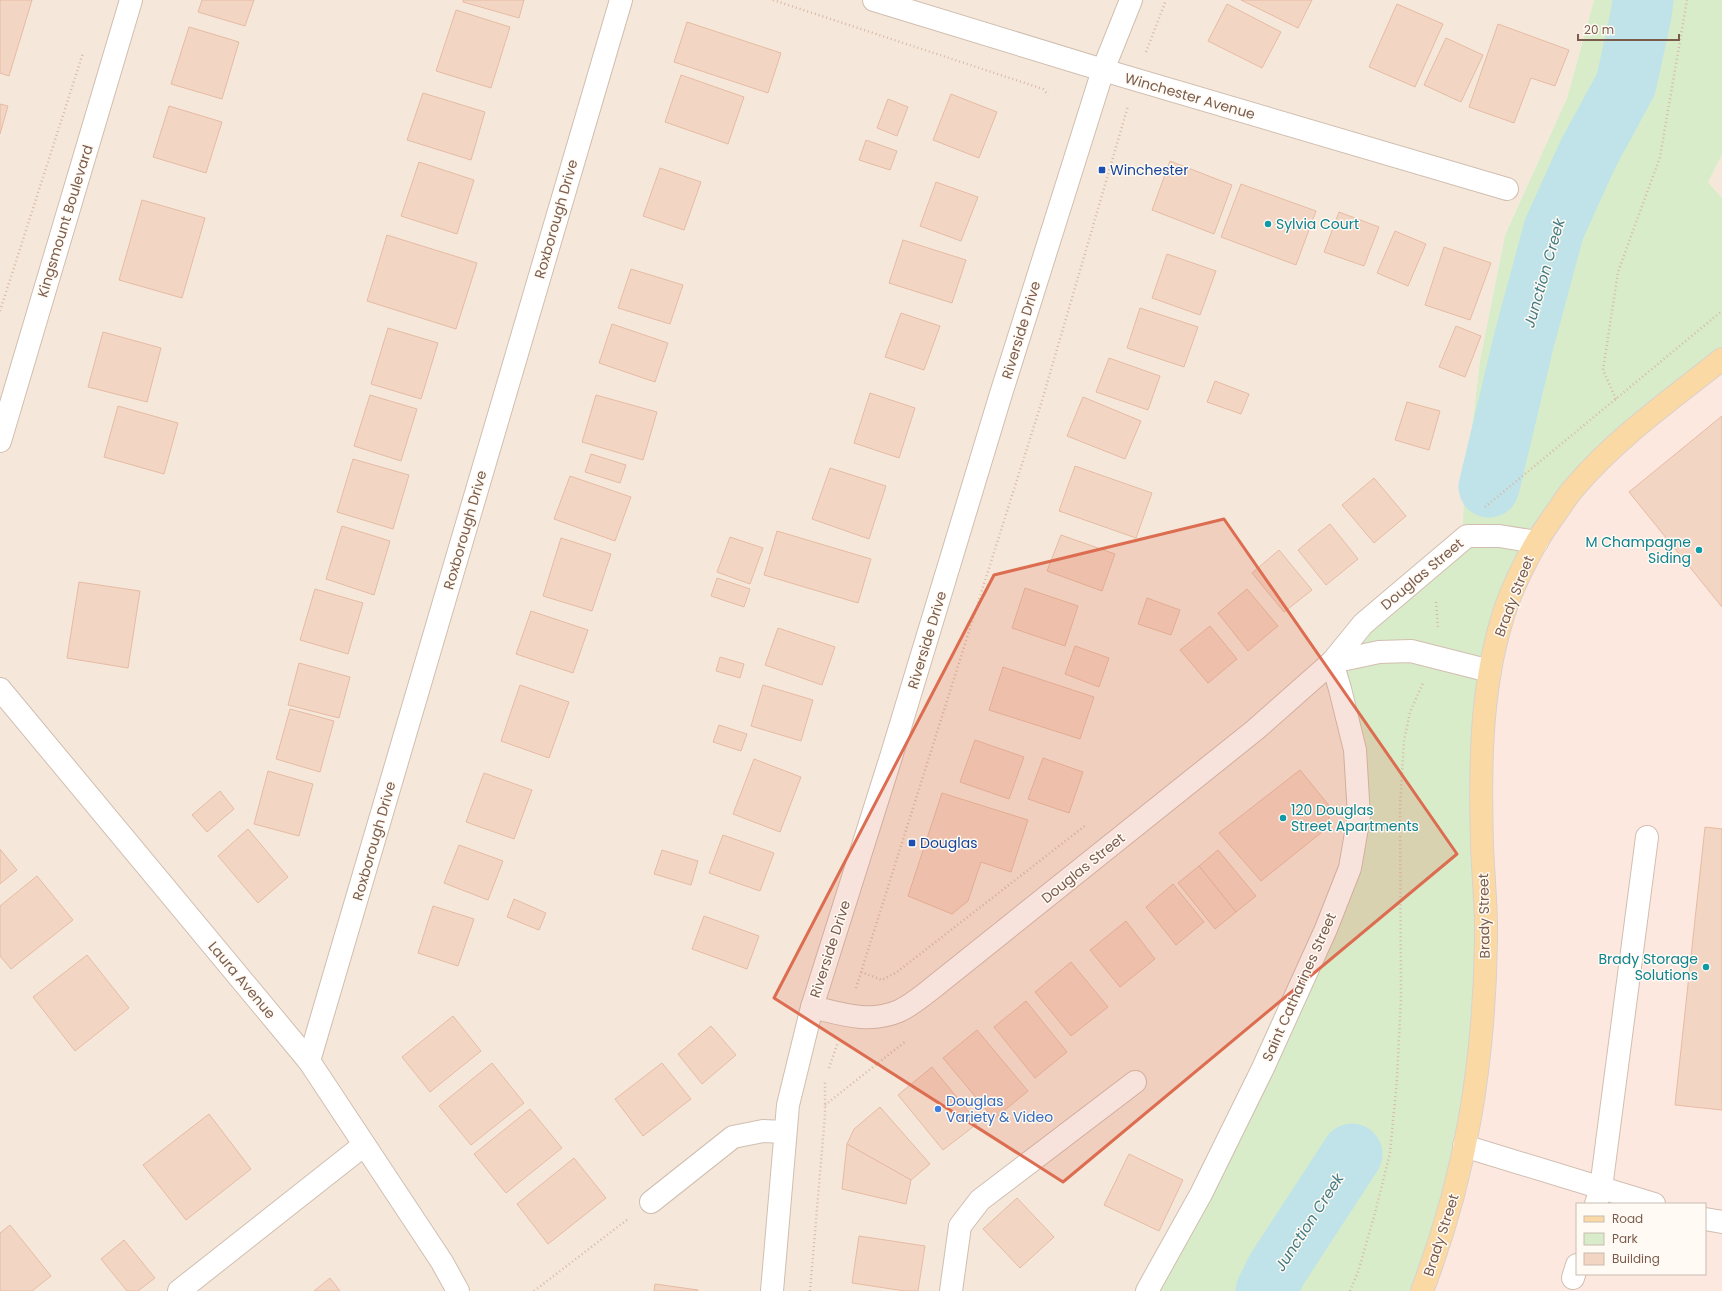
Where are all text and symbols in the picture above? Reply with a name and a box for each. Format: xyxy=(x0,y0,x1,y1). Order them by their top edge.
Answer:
scale bar xyxy=(1578,16,1679,42)
text: 20 m xyxy=(1584,21,1614,38)
street label: Winchester Avenue xyxy=(1122,68,1258,124)
street label: Kingsmount Boulevard xyxy=(32,142,98,300)
street label: Roxborough Drive xyxy=(529,157,583,281)
place label: Winchester xyxy=(1110,160,1189,180)
marker: Winchester xyxy=(1097,165,1107,175)
place label: Sylvia Court xyxy=(1276,214,1359,234)
water label: Junction Creek xyxy=(1518,215,1570,330)
marker: Sylvia Court xyxy=(1263,219,1273,229)
street label: Riverside Drive xyxy=(997,278,1045,381)
street label: Roxborough Drive xyxy=(438,468,492,592)
place label: M Champagne Siding xyxy=(1586,532,1691,568)
street label: Douglas Street xyxy=(1376,533,1468,615)
marker: M Champagne Siding xyxy=(1694,545,1704,555)
street label: Brady Street xyxy=(1489,553,1539,639)
street label: Riverside Drive xyxy=(903,588,951,691)
street label: Roxborough Drive xyxy=(347,779,401,903)
place label: 120 Douglas Street Apartments xyxy=(1291,800,1419,836)
marker: 120 Douglas Street Apartments xyxy=(1278,813,1288,823)
street label: Douglas Street xyxy=(1037,828,1129,908)
place label: Douglas xyxy=(920,833,978,853)
marker: Douglas xyxy=(907,838,917,848)
street label: Brady Street xyxy=(1473,873,1495,959)
street label: Riverside Drive xyxy=(805,897,855,1000)
street label: Saint Catharines Street xyxy=(1257,909,1341,1065)
street label: Laura Avenue xyxy=(204,937,281,1023)
place label: Brady Storage Solutions xyxy=(1599,949,1698,985)
marker: Brady Storage Solutions xyxy=(1701,962,1711,972)
place label: Douglas Variety & Video xyxy=(946,1091,1053,1127)
marker: Douglas Variety & Video xyxy=(933,1104,943,1114)
water label: Junction Creek xyxy=(1270,1168,1349,1275)
street label: Brady Street xyxy=(1418,1191,1464,1279)
legend xyxy=(1576,1203,1706,1275)
text: Road xyxy=(1612,1210,1643,1227)
text: Park xyxy=(1612,1230,1639,1247)
text: Building xyxy=(1612,1250,1660,1267)

